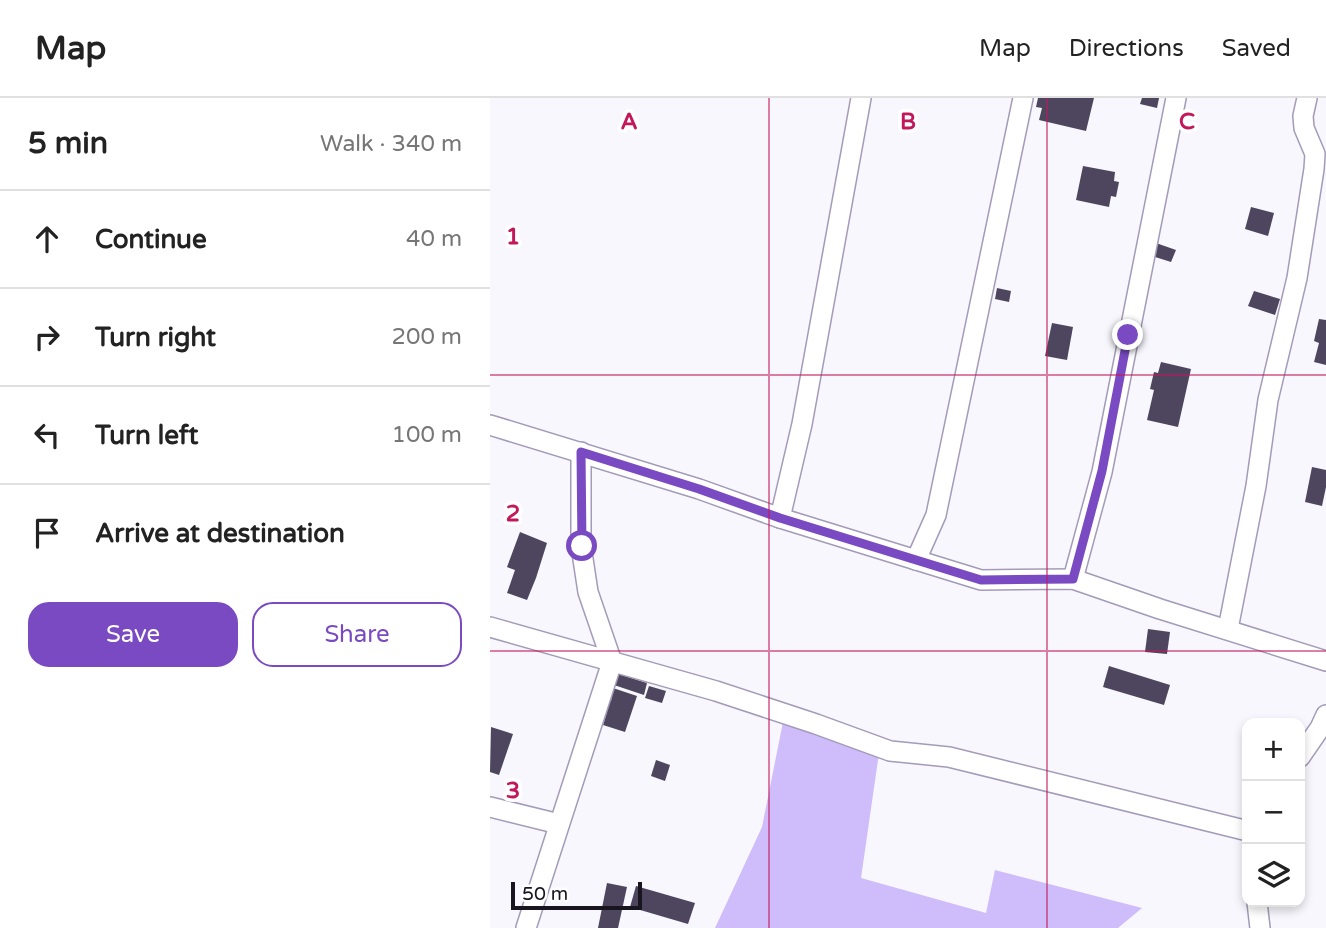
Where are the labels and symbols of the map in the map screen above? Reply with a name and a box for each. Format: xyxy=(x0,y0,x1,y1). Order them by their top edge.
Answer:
text: A xyxy=(620,108,638,136)
text: B xyxy=(900,108,916,136)
text: C xyxy=(1179,108,1195,136)
text: 1 xyxy=(506,223,520,251)
route end xyxy=(1112,319,1143,350)
text: 2 xyxy=(506,500,520,528)
route start xyxy=(566,530,597,561)
text: 3 xyxy=(506,777,520,805)
scale bar xyxy=(511,879,642,911)

